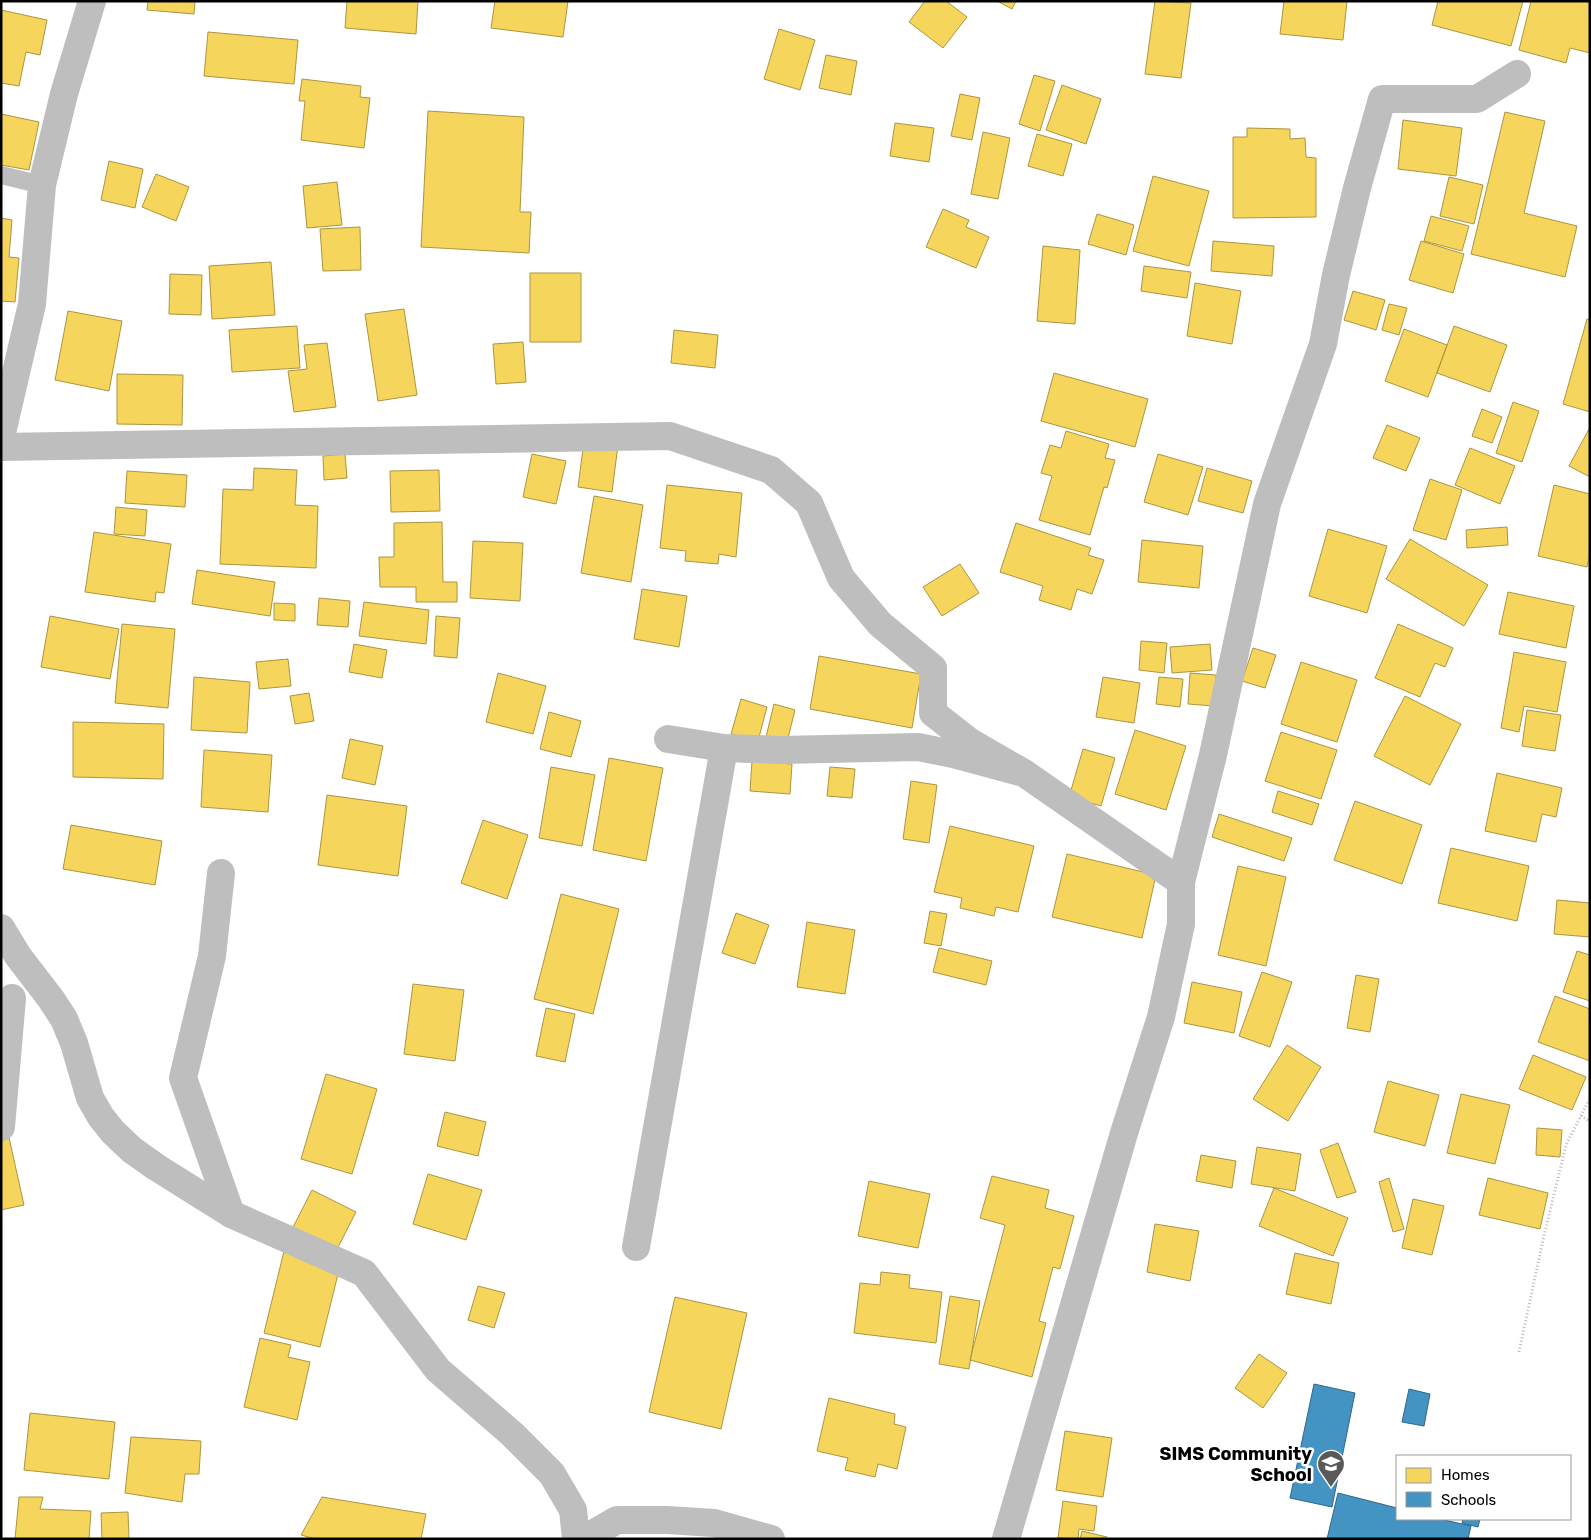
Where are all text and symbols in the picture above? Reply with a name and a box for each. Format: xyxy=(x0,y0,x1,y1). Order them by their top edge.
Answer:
place label: SIMS Community School xyxy=(1160,1443,1312,1486)
school or university icon: SIMS Community School xyxy=(1316,1449,1346,1488)
legend xyxy=(1396,1455,1571,1520)
text: Homes xyxy=(1441,1466,1490,1484)
text: Schools xyxy=(1441,1491,1497,1509)

